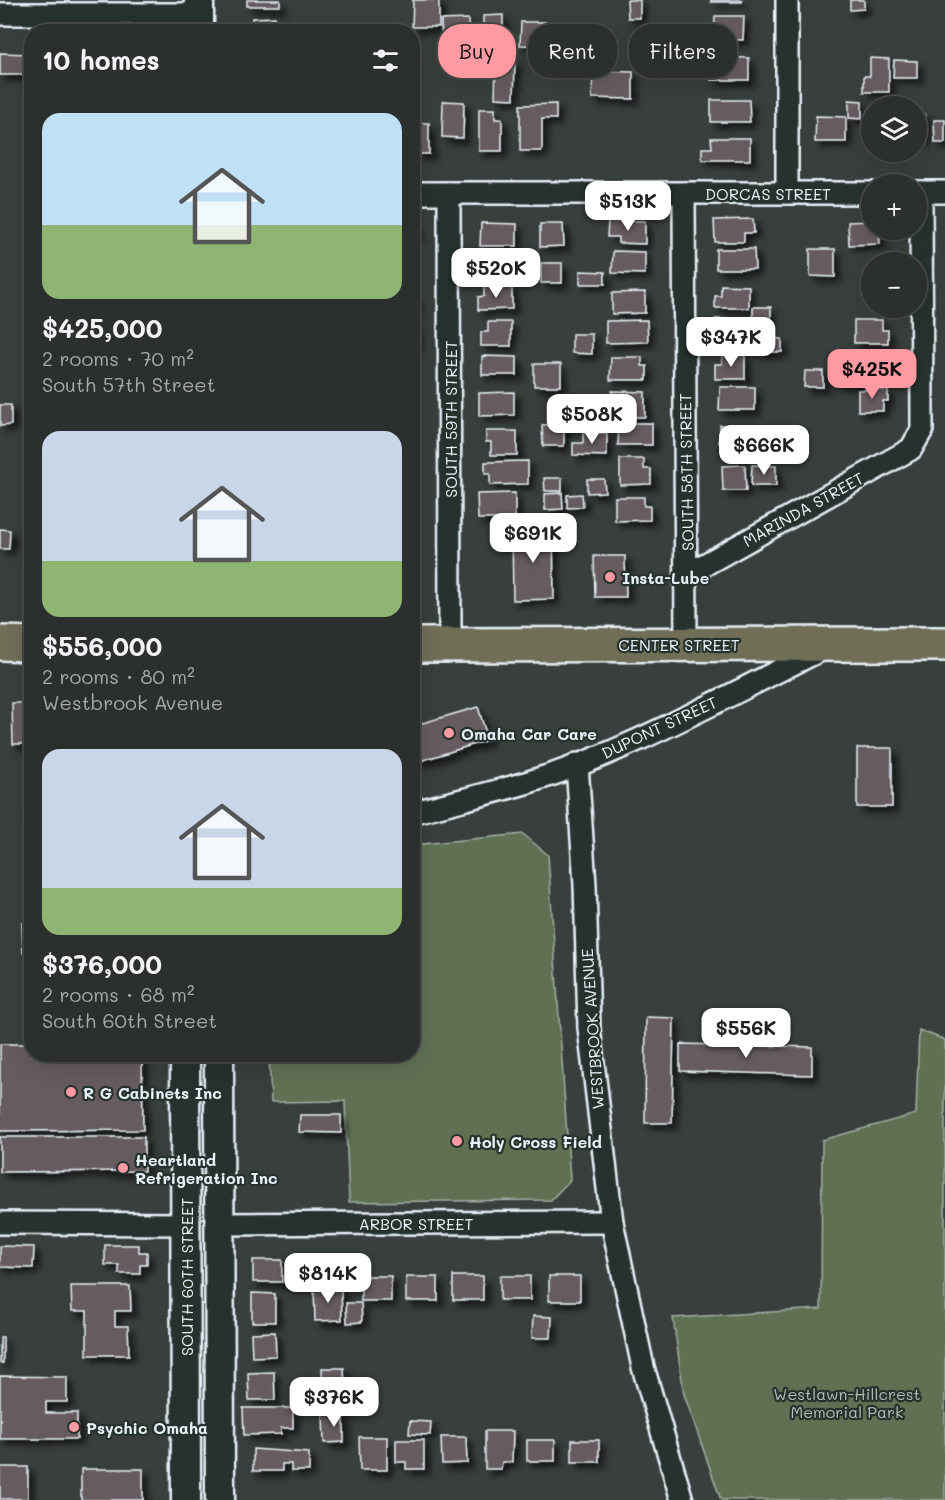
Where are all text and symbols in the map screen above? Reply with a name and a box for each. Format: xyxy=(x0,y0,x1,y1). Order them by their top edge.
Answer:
chip: Buy xyxy=(438,24,516,78)
chip: Rent xyxy=(528,24,617,78)
chip: Filters xyxy=(629,24,737,78)
text: 10 homes xyxy=(42,43,160,77)
icon: filters xyxy=(369,44,402,77)
map controls xyxy=(861,96,927,318)
button: layers xyxy=(861,96,927,162)
icon: home xyxy=(168,152,276,260)
button: + xyxy=(861,174,927,240)
pin: $513K xyxy=(586,181,670,232)
street label: DORCAS STREET xyxy=(705,183,831,204)
text: $513K xyxy=(599,187,657,213)
pin: $520K xyxy=(454,248,538,299)
button: − xyxy=(861,252,927,318)
text: $520K xyxy=(465,254,527,280)
text: $425,000 xyxy=(42,311,162,345)
pin: $347K xyxy=(689,317,773,368)
text: $347K xyxy=(700,323,762,349)
street label: SOUTH 59TH STREET xyxy=(440,340,461,498)
text: 2 rooms · 70 m² xyxy=(42,345,194,371)
pin: $425K xyxy=(830,349,914,400)
text: $425K xyxy=(841,355,903,381)
text: South 57th Street xyxy=(42,371,215,397)
street label: SOUTH 58TH STREET xyxy=(674,393,698,551)
pin: $508K xyxy=(550,394,634,445)
text: $508K xyxy=(561,400,623,426)
pin: $666K xyxy=(722,425,806,476)
text: $666K xyxy=(733,431,795,457)
street label: MARINDA STREET xyxy=(739,467,867,551)
icon: home xyxy=(168,470,276,578)
pin: $691K xyxy=(491,513,575,564)
text: $691K xyxy=(504,519,562,545)
place label: Insta-Lube xyxy=(622,567,709,588)
marker: Insta-Lube xyxy=(603,570,617,584)
text: $556,000 xyxy=(42,629,162,663)
street label: CENTER STREET xyxy=(618,634,740,655)
text: 2 rooms · 80 m² xyxy=(42,663,195,689)
text: Westbrook Avenue xyxy=(42,689,223,715)
street label: DUPONT STREET xyxy=(598,691,720,763)
place label: Omaha Car Care xyxy=(461,723,597,744)
marker: Omaha Car Care xyxy=(442,726,456,740)
icon: home xyxy=(168,788,276,896)
text: $376,000 xyxy=(42,947,162,981)
street label: WESTBROOK AVENUE xyxy=(576,948,608,1110)
text: 2 rooms · 68 m² xyxy=(42,981,195,1007)
text: South 60th Street xyxy=(42,1007,217,1033)
pin: $556K xyxy=(704,1008,788,1059)
text: $556K xyxy=(716,1014,776,1040)
place label: R G Cabinets Inc xyxy=(83,1082,222,1103)
marker: R G Cabinets Inc xyxy=(64,1085,78,1099)
place label: Holy Cross Field xyxy=(469,1131,602,1152)
marker: Holy Cross Field xyxy=(450,1134,464,1148)
place label: Heartland Refrigeration Inc xyxy=(135,1149,278,1188)
marker: Heartland Refrigeration Inc xyxy=(116,1161,130,1175)
street label: SOUTH 60TH STREET xyxy=(176,1198,197,1356)
street label: ARBOR STREET xyxy=(359,1213,473,1234)
pin: $814K xyxy=(286,1253,370,1304)
text: $814K xyxy=(298,1259,358,1285)
pin: $376K xyxy=(292,1377,376,1428)
text: $376K xyxy=(304,1383,364,1409)
park label: Westlawn-Hillcrest Memorial Park xyxy=(773,1383,921,1422)
place label: Psychic Omaha xyxy=(86,1417,208,1438)
marker: Psychic Omaha xyxy=(67,1420,81,1434)

